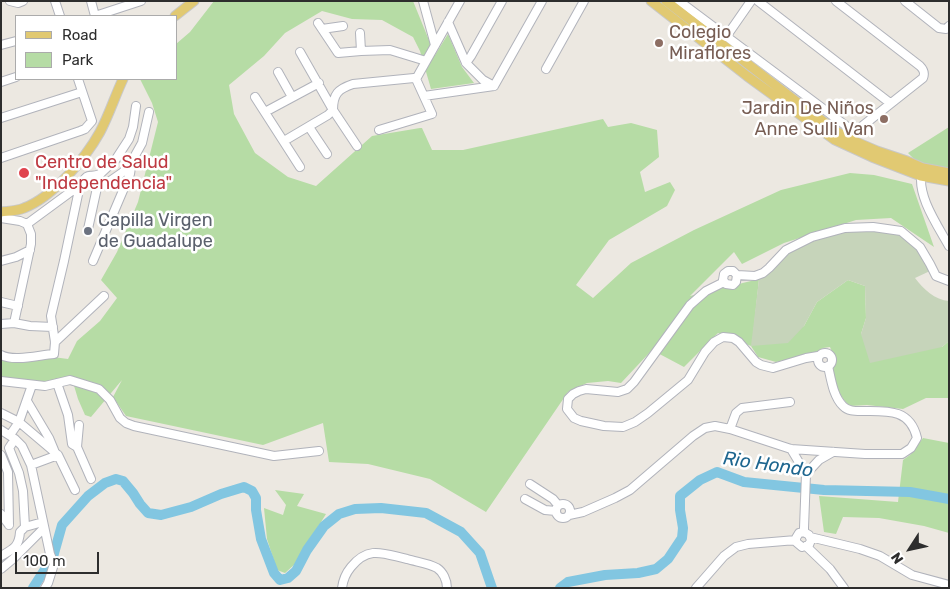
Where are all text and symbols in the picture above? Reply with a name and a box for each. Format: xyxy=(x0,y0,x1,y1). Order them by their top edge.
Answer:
legend xyxy=(15,15,178,80)
place label: Colegio Miraflores xyxy=(669,22,751,64)
text: Road xyxy=(62,26,98,44)
marker: Colegio Miraflores xyxy=(653,37,665,49)
text: Park xyxy=(62,51,93,69)
place label: Jardin De Niños Anne Sulli Van xyxy=(742,98,874,140)
marker: Jardin De Niños Anne Sulli Van xyxy=(878,113,890,125)
place label: Centro de Salud "Independencia" xyxy=(35,152,172,194)
marker: Centro de Salud "Independencia" xyxy=(17,166,31,180)
place label: Capilla Virgen de Guadalupe xyxy=(98,210,213,252)
marker: Capilla Virgen de Guadalupe xyxy=(82,225,94,237)
water label: Rio Hondo xyxy=(721,447,815,483)
north arrow xyxy=(885,524,935,574)
scale bar xyxy=(18,542,101,574)
text: N xyxy=(887,549,907,567)
text: 100 m xyxy=(23,552,65,570)

